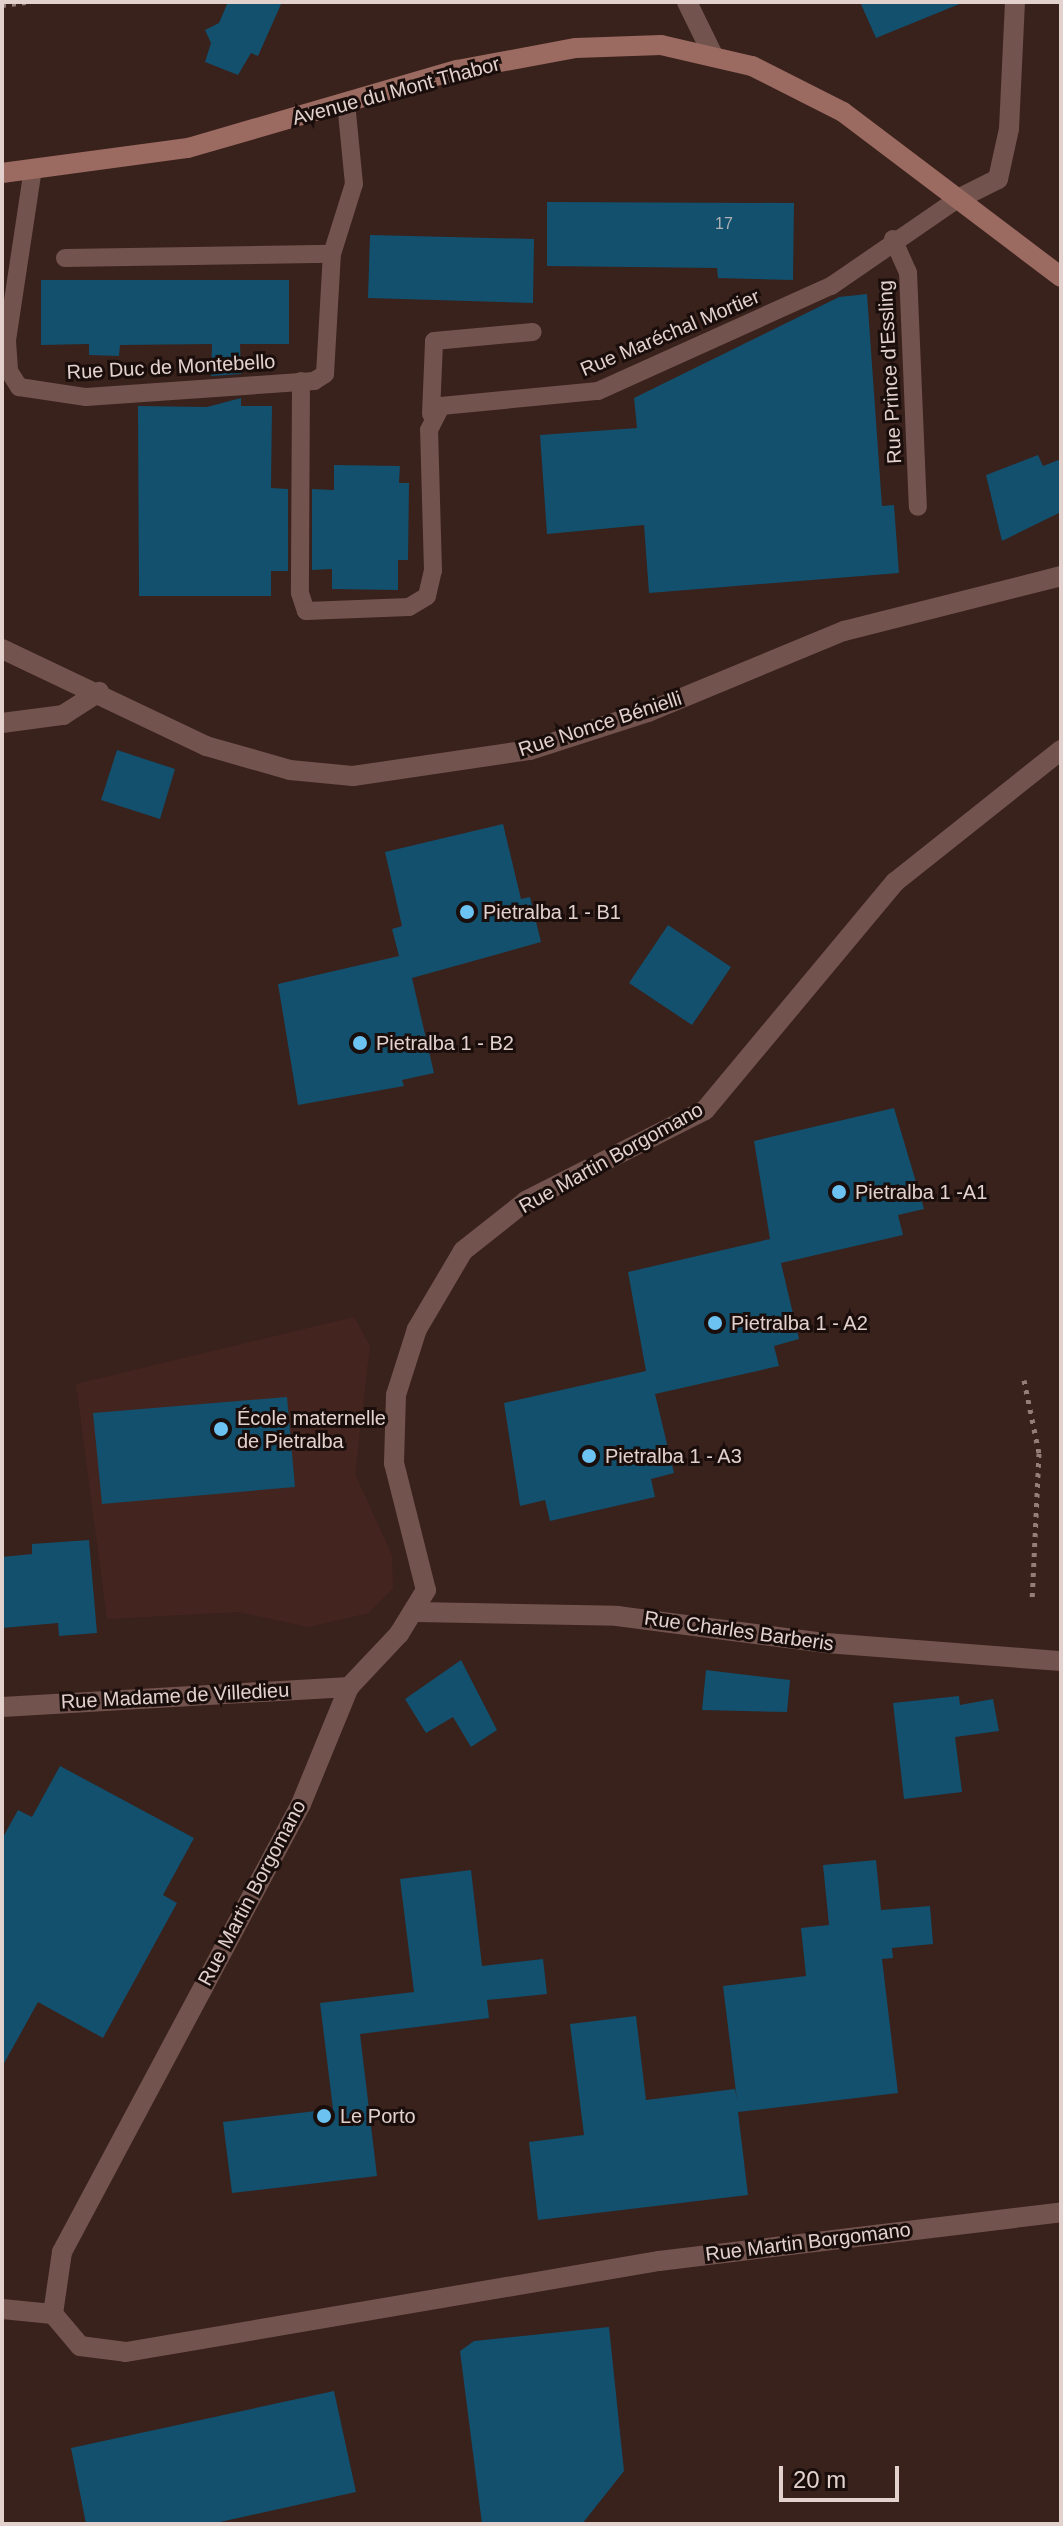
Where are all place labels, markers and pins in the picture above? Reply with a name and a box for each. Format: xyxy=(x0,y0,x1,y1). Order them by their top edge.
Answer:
place label: Pietralba 1 - B1 xyxy=(483,900,621,924)
marker: Pietralba 1 - B1 xyxy=(458,903,476,921)
place label: Pietralba 1 - B2 xyxy=(376,1031,514,1055)
marker: Pietralba 1 - B2 xyxy=(351,1034,369,1052)
place label: Pietralba 1 -A1 xyxy=(855,1180,987,1204)
marker: Pietralba 1 -A1 xyxy=(830,1183,848,1201)
place label: Pietralba 1 - A2 xyxy=(731,1311,869,1335)
marker: Pietralba 1 - A2 xyxy=(706,1314,724,1332)
place label: École maternelle de Pietralba xyxy=(237,1406,386,1453)
marker: École maternelle de Pietralba xyxy=(212,1420,230,1438)
place label: Pietralba 1 - A3 xyxy=(605,1444,743,1468)
marker: Pietralba 1 - A3 xyxy=(580,1447,598,1465)
place label: Le Porto xyxy=(340,2104,416,2128)
marker: Le Porto xyxy=(315,2107,333,2125)

